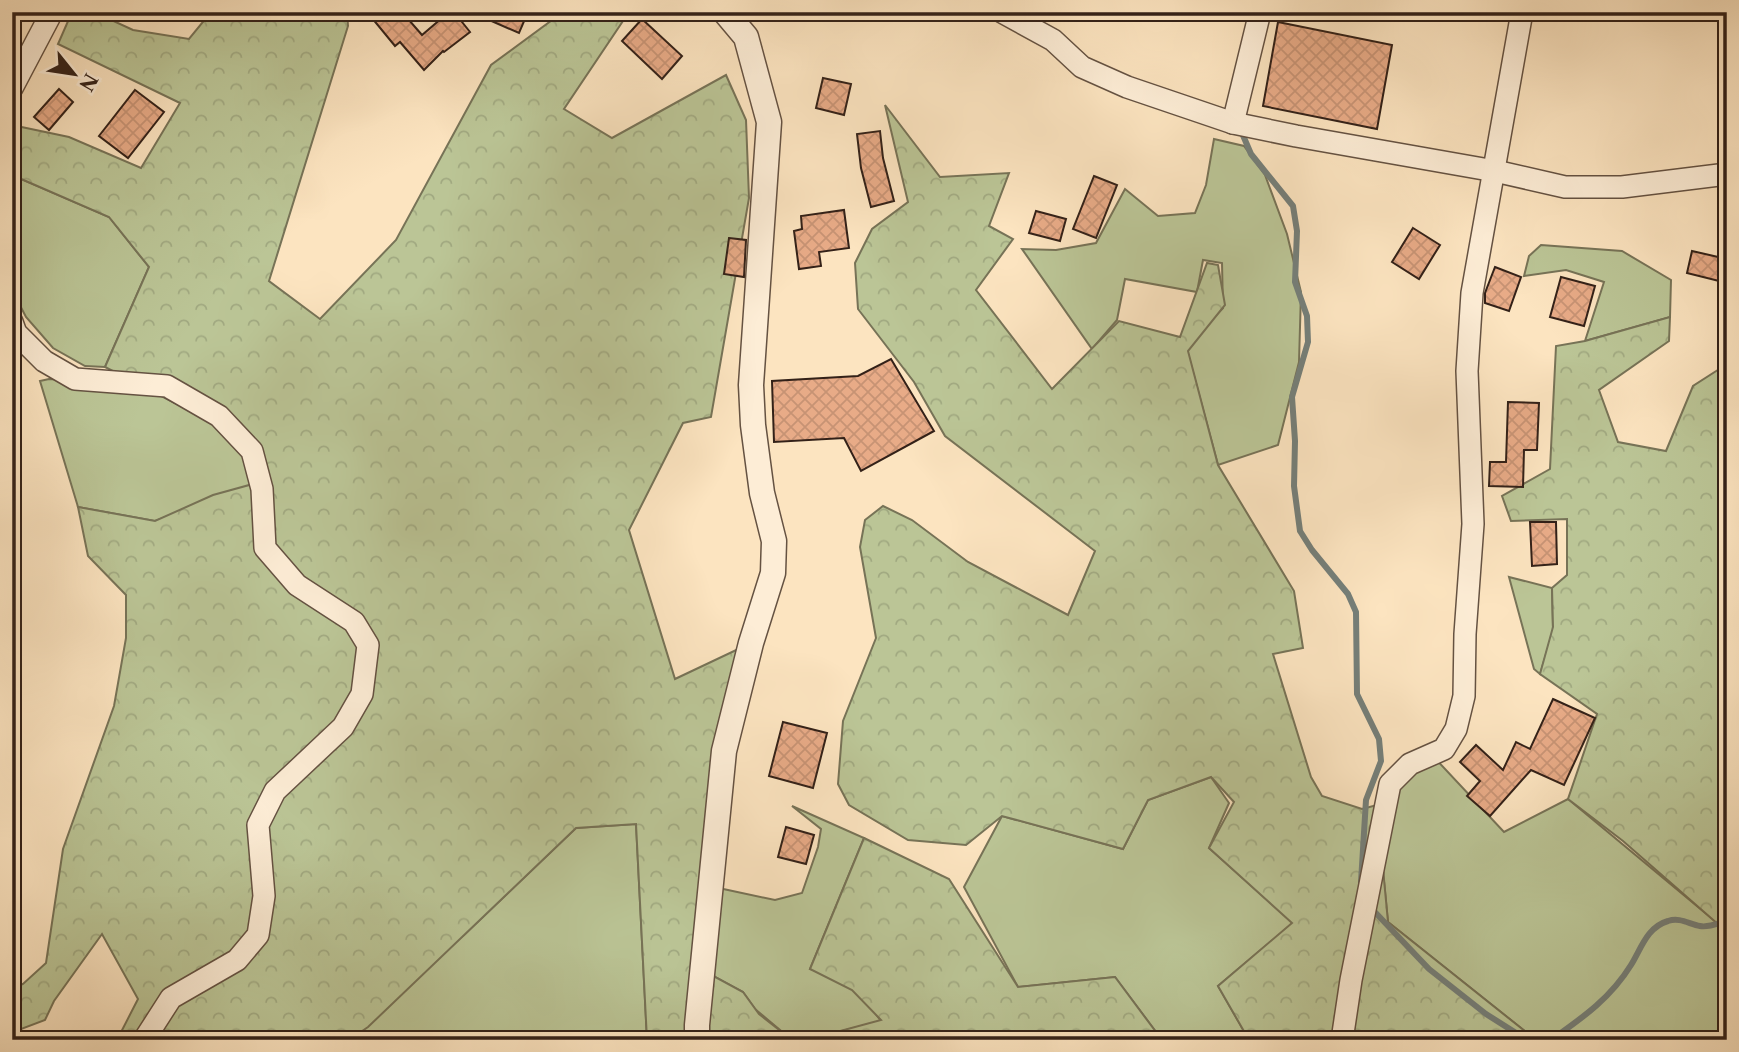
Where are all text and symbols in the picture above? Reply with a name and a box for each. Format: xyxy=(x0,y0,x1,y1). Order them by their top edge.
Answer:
north arrow xyxy=(38,38,108,108)
text: N xyxy=(74,69,102,95)

